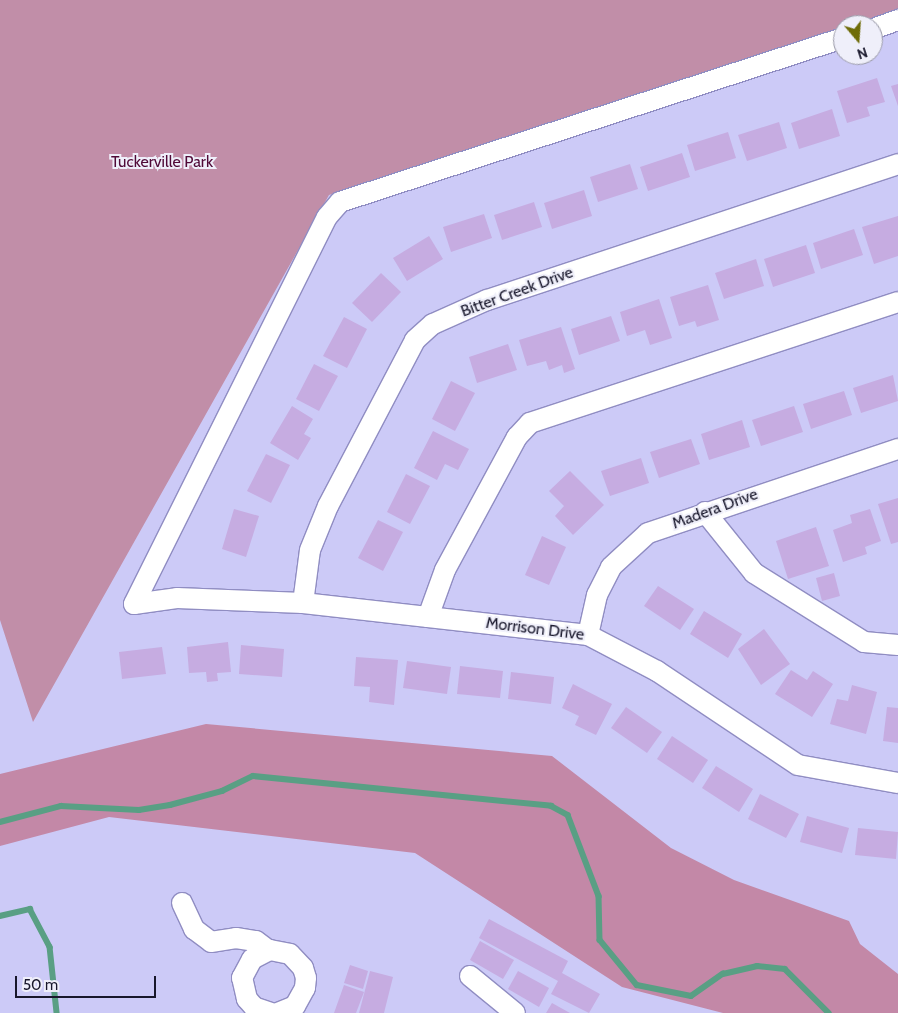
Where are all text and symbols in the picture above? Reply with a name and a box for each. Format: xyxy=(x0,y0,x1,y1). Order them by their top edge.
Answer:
north arrow xyxy=(833,15,883,65)
text: N xyxy=(855,43,870,63)
park label: Tuckerville Park xyxy=(111,152,213,172)
street label: Bitter Creek Drive xyxy=(458,263,576,321)
street label: Madera Drive xyxy=(670,485,760,533)
street label: Morrison Drive xyxy=(485,613,585,645)
scale bar xyxy=(18,966,159,998)
text: 50 m xyxy=(23,976,58,994)

